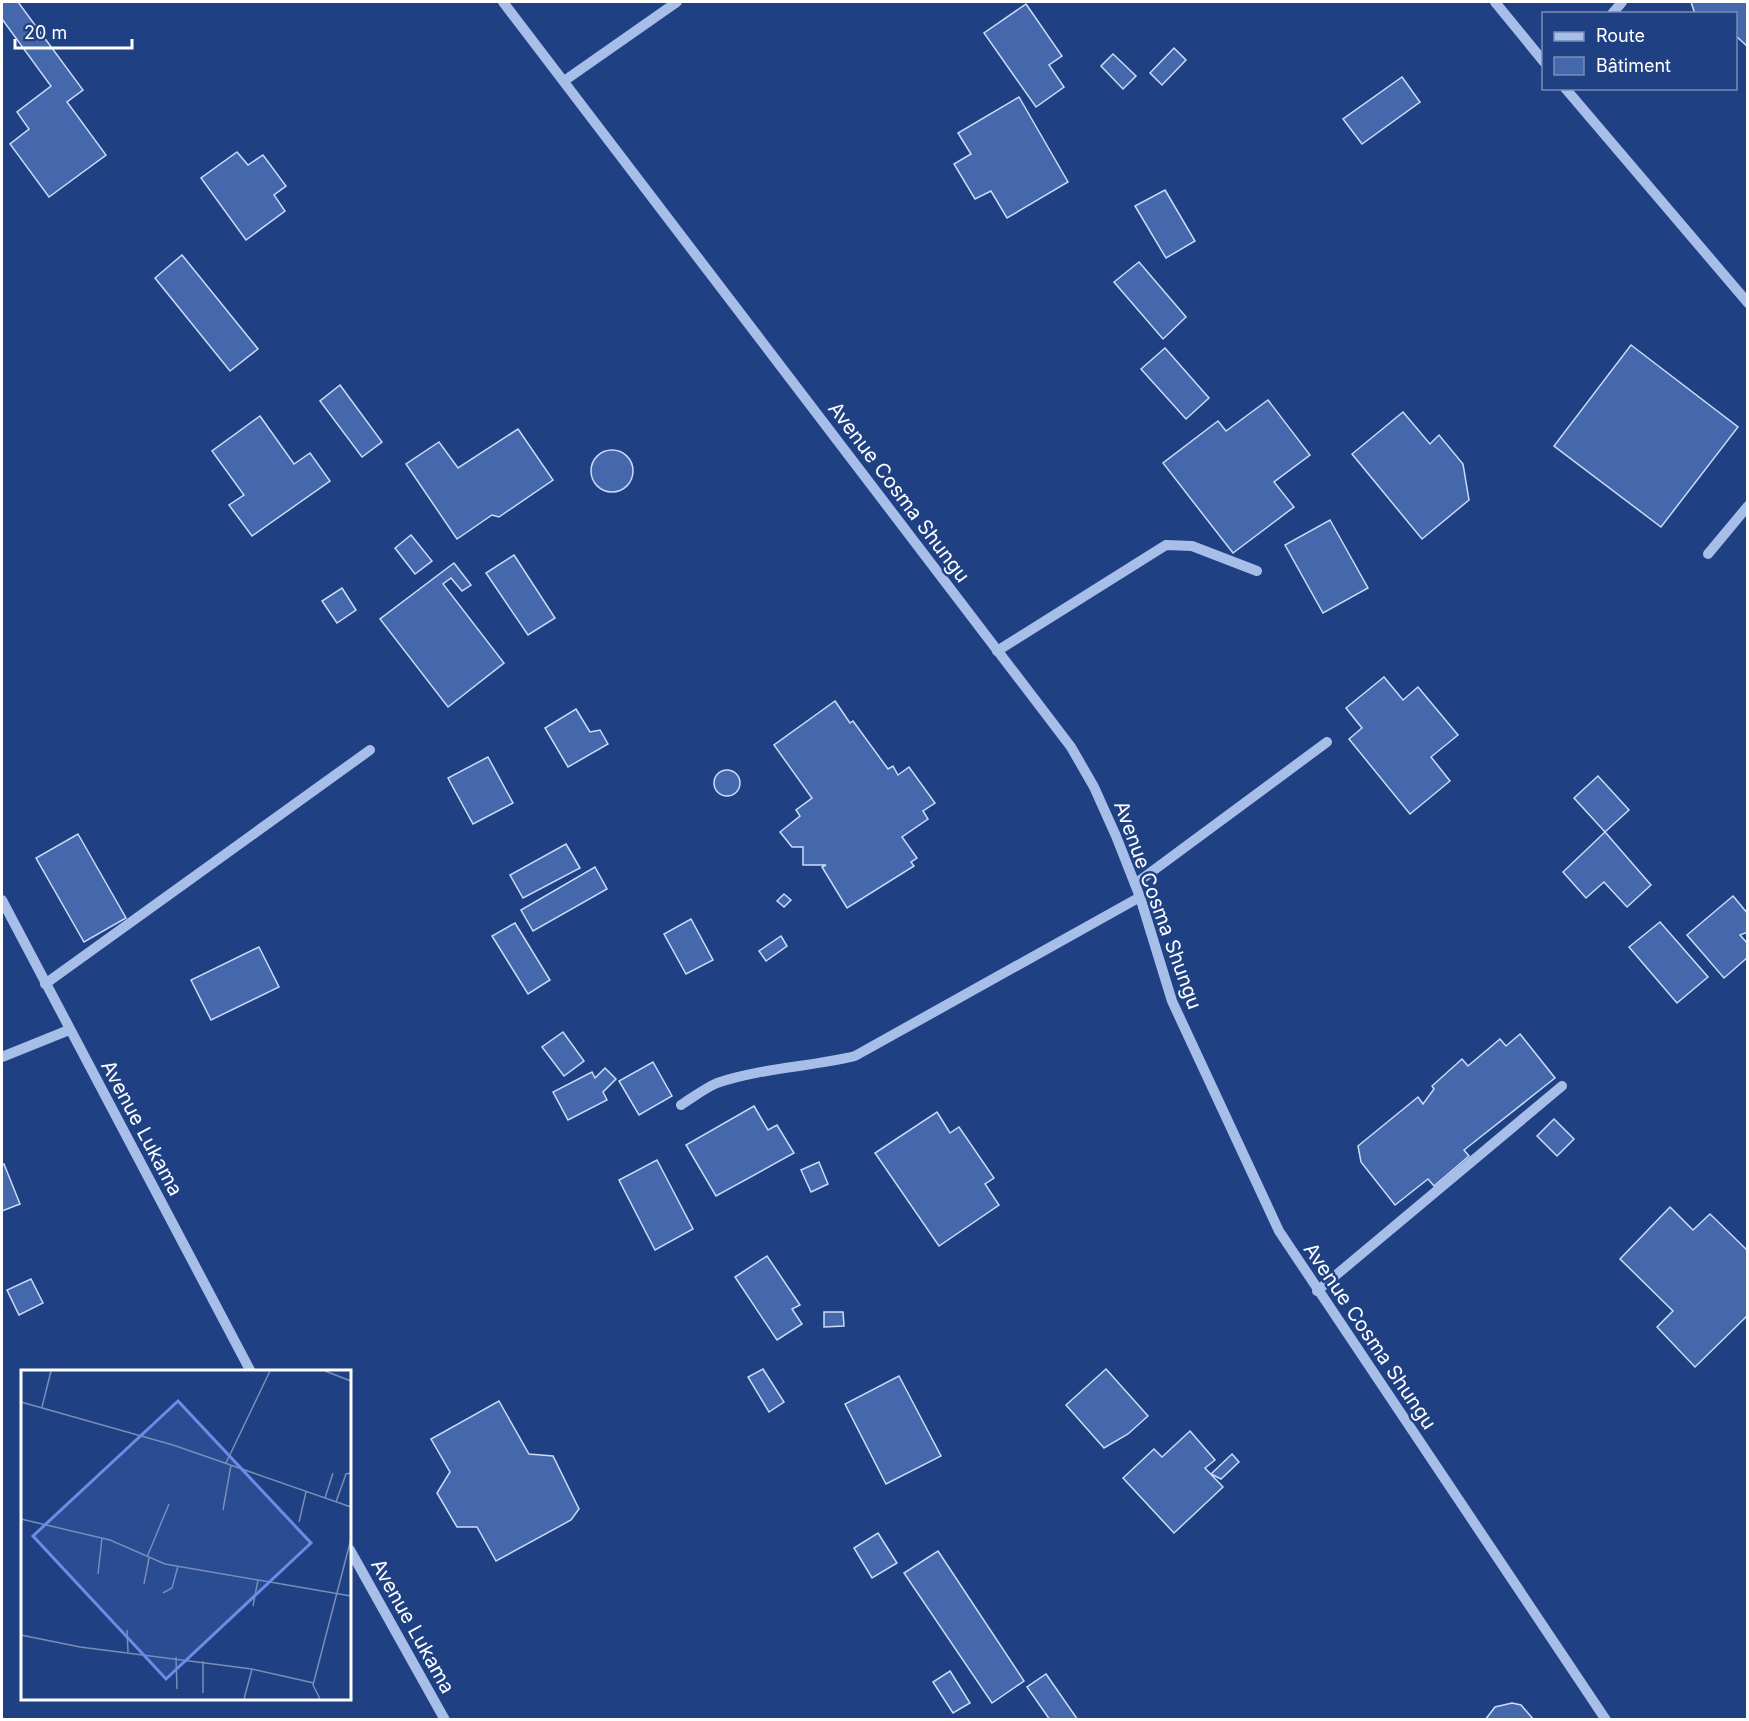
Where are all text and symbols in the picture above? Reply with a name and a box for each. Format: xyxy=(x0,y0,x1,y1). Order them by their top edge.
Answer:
scale bar xyxy=(15,12,132,50)
legend xyxy=(1542,12,1737,90)
text: 20 m xyxy=(24,22,67,43)
text: Route xyxy=(1596,25,1645,46)
text: Bâtiment xyxy=(1596,55,1671,76)
street label: Avenue Cosma Shungu xyxy=(823,397,975,587)
street label: Avenue Cosma Shungu xyxy=(1109,798,1207,1012)
street label: Avenue Lukama xyxy=(96,1056,188,1200)
street label: Avenue Cosma Shungu xyxy=(1299,1238,1441,1434)
inset map xyxy=(21,1370,351,1700)
street label: Avenue Lukama xyxy=(366,1555,460,1697)

